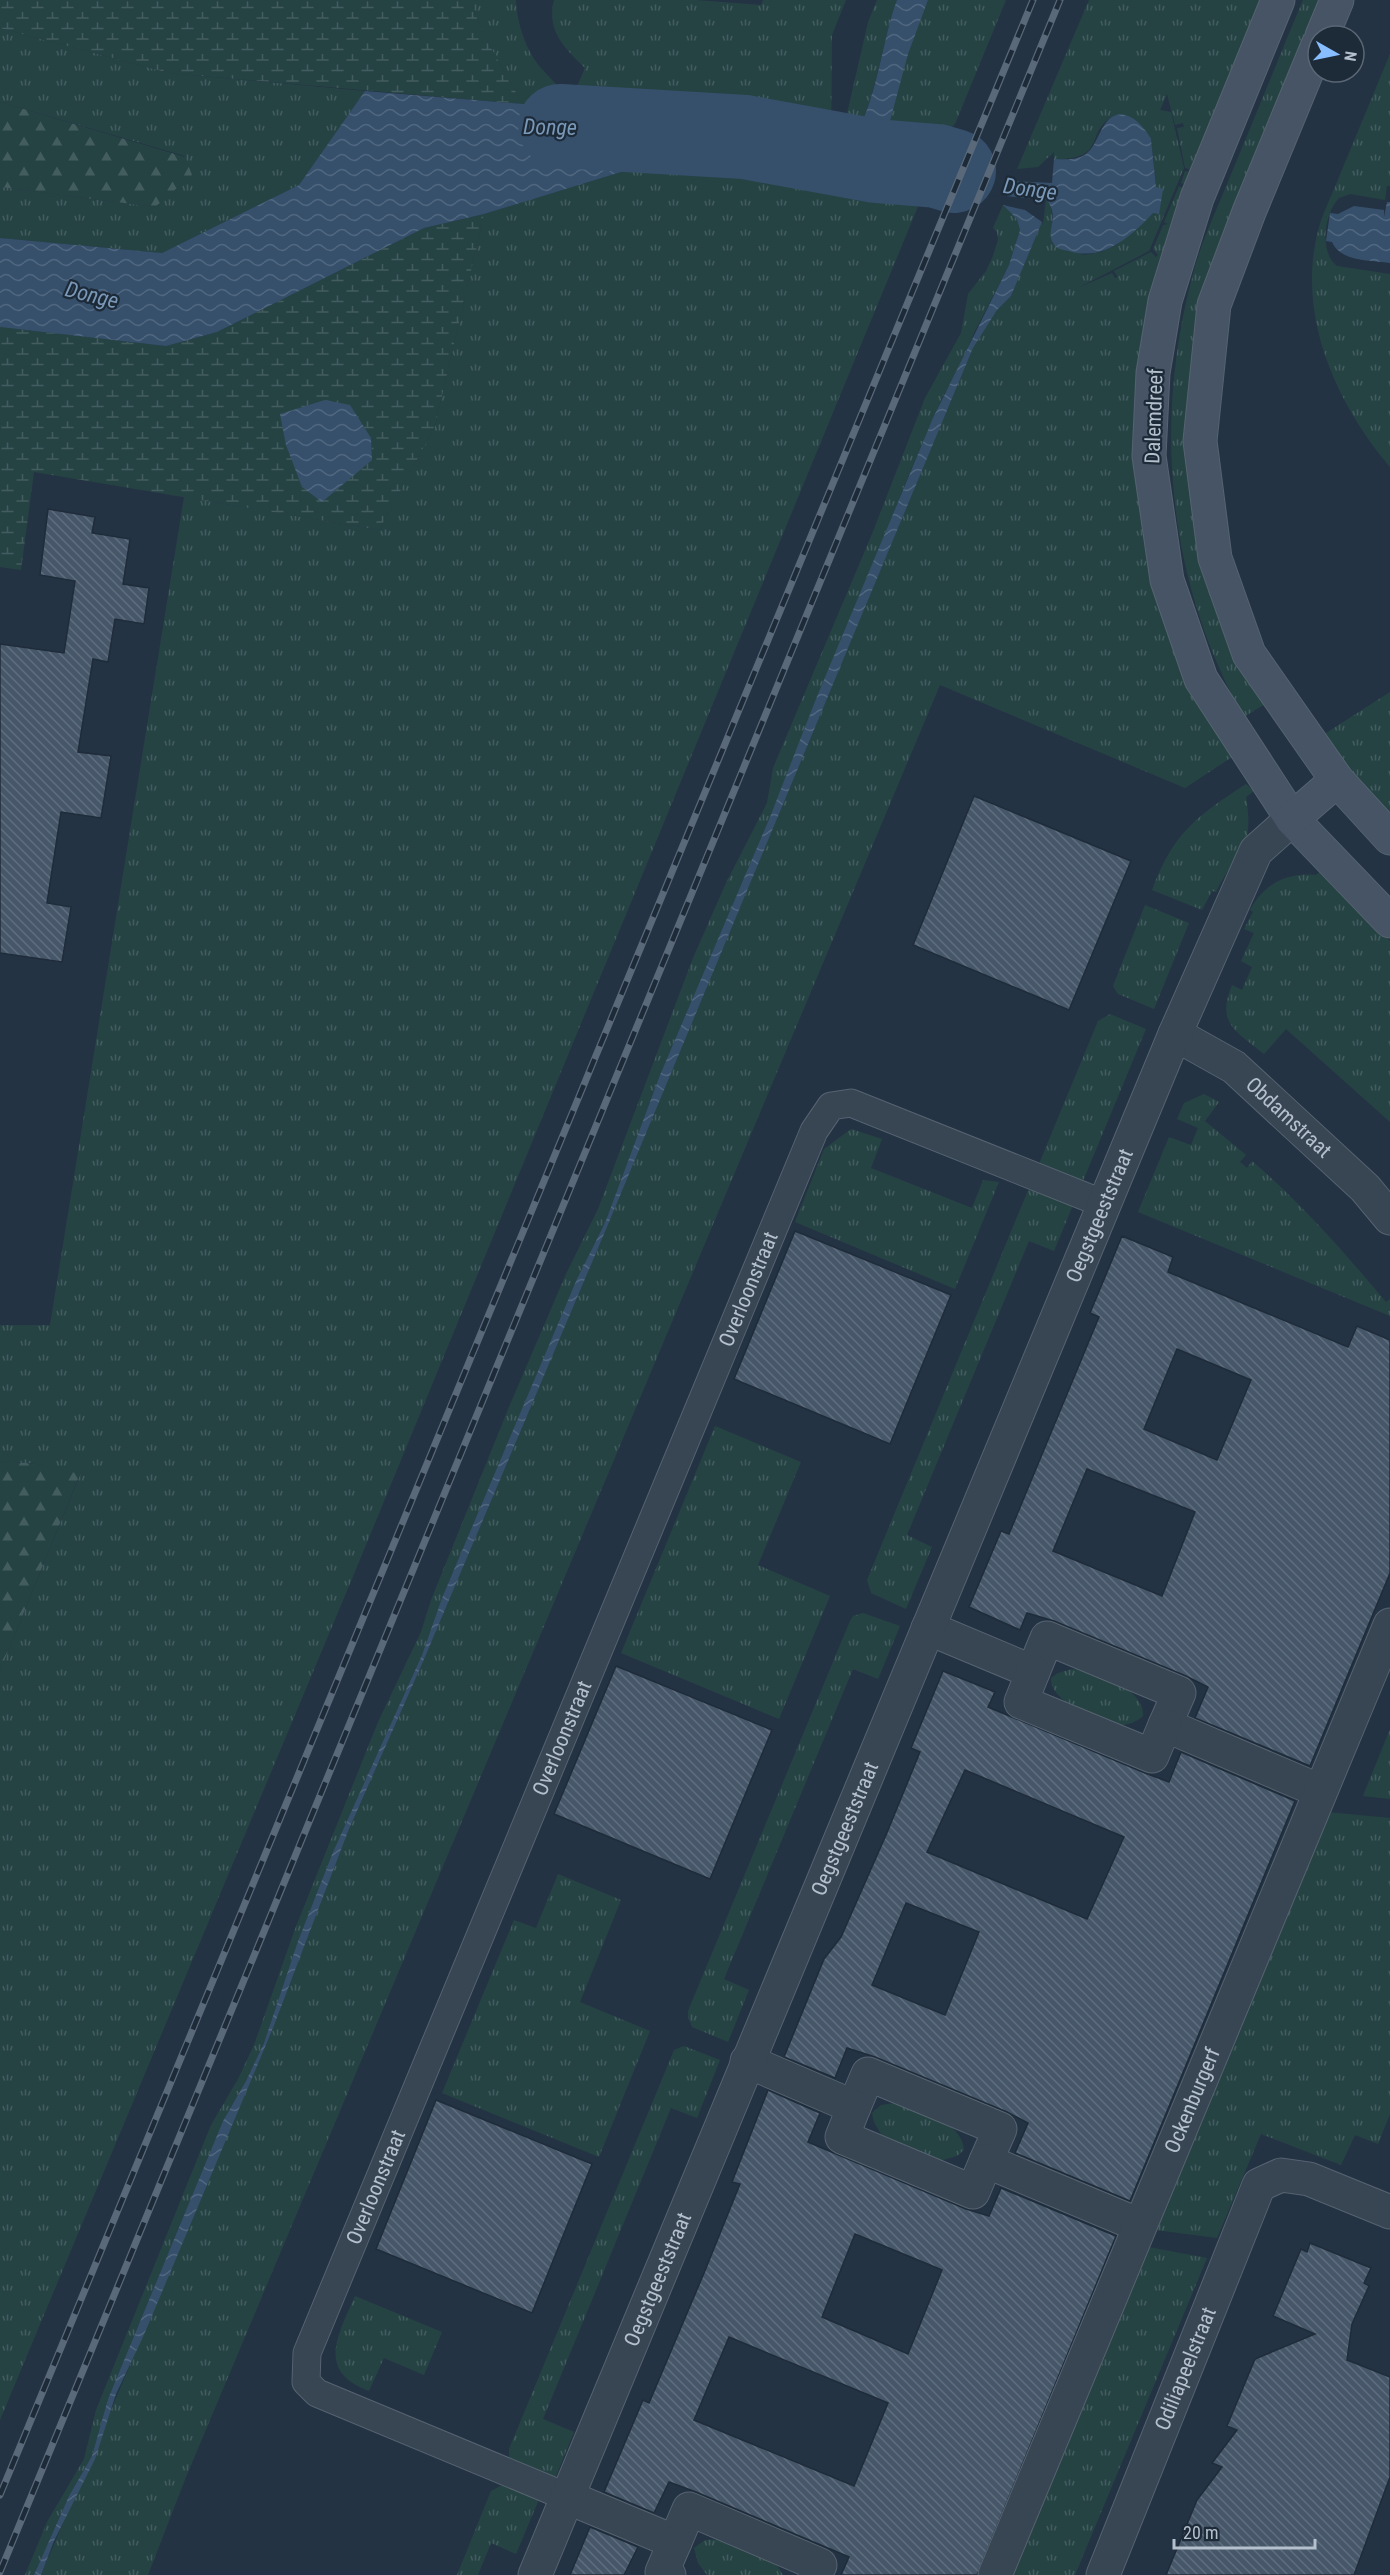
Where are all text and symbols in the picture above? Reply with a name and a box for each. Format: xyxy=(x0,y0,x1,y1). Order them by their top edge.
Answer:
north arrow xyxy=(1306,24,1366,84)
text: N xyxy=(1340,50,1360,63)
water label: Donge xyxy=(523,114,577,140)
water label: Donge xyxy=(1002,173,1058,205)
water label: Donge xyxy=(63,276,121,314)
street label: Dalemdreef xyxy=(1140,368,1168,464)
street label: Obdamstraat xyxy=(1241,1072,1336,1163)
street label: Oegstgeeststraat xyxy=(1061,1145,1138,1286)
street label: Overloonstraat xyxy=(714,1228,783,1350)
street label: Overloonstraat xyxy=(528,1677,597,1799)
street label: Oegstgeeststraat xyxy=(806,1758,883,1899)
street label: Ockenburgerf xyxy=(1160,2044,1225,2157)
street label: Overloonstraat xyxy=(341,2126,410,2248)
street label: Oegstgeeststraat xyxy=(619,2209,696,2350)
street label: Odiliapeelstraat xyxy=(1150,2304,1221,2434)
scale bar xyxy=(1174,2512,1315,2550)
text: 20 m xyxy=(1183,2522,1218,2543)

